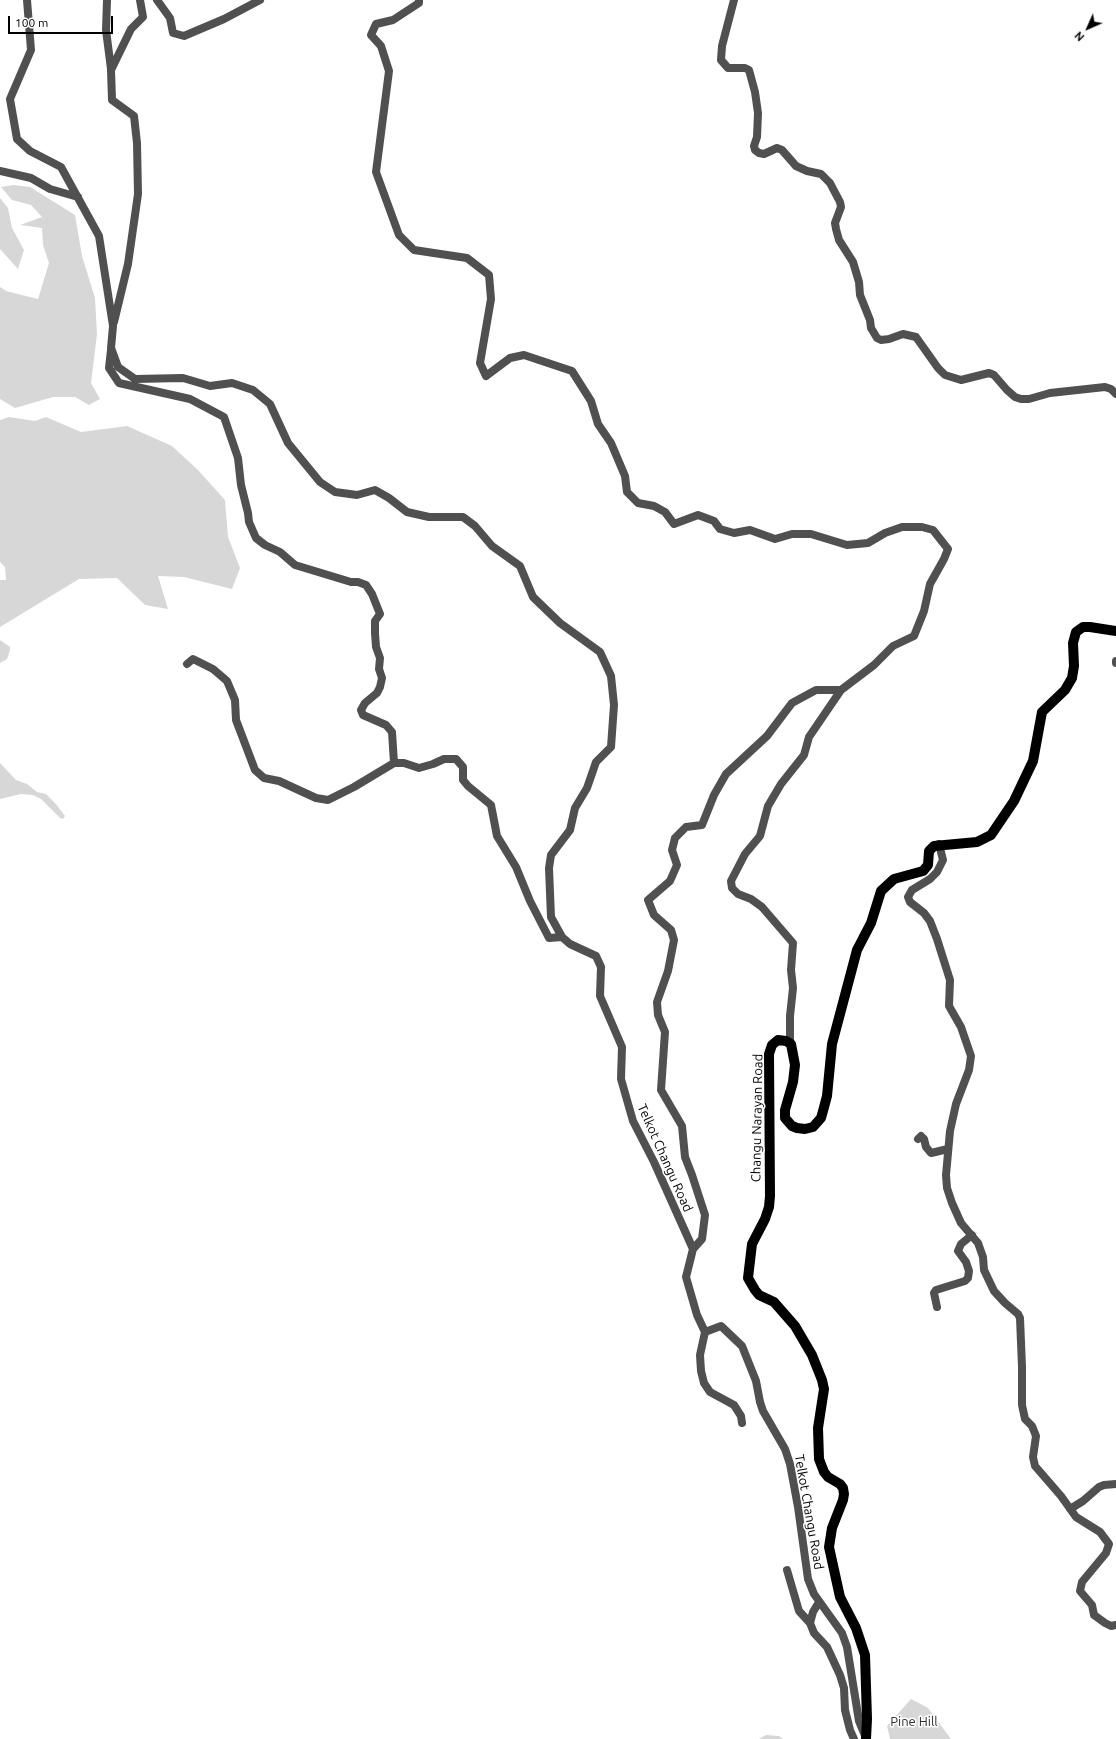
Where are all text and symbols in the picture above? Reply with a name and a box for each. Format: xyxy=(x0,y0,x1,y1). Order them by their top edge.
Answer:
scale bar xyxy=(10,8,115,34)
north arrow xyxy=(1068,8,1108,48)
text: 100 m xyxy=(15,16,48,29)
text: N xyxy=(1072,29,1087,44)
street label: Changu Narayan Road xyxy=(748,1054,766,1182)
street label: Telkot Changu Road xyxy=(634,1102,696,1214)
street label: Telkot Changu Road xyxy=(791,1453,827,1571)
park label: Pine Hill xyxy=(890,1714,938,1730)

